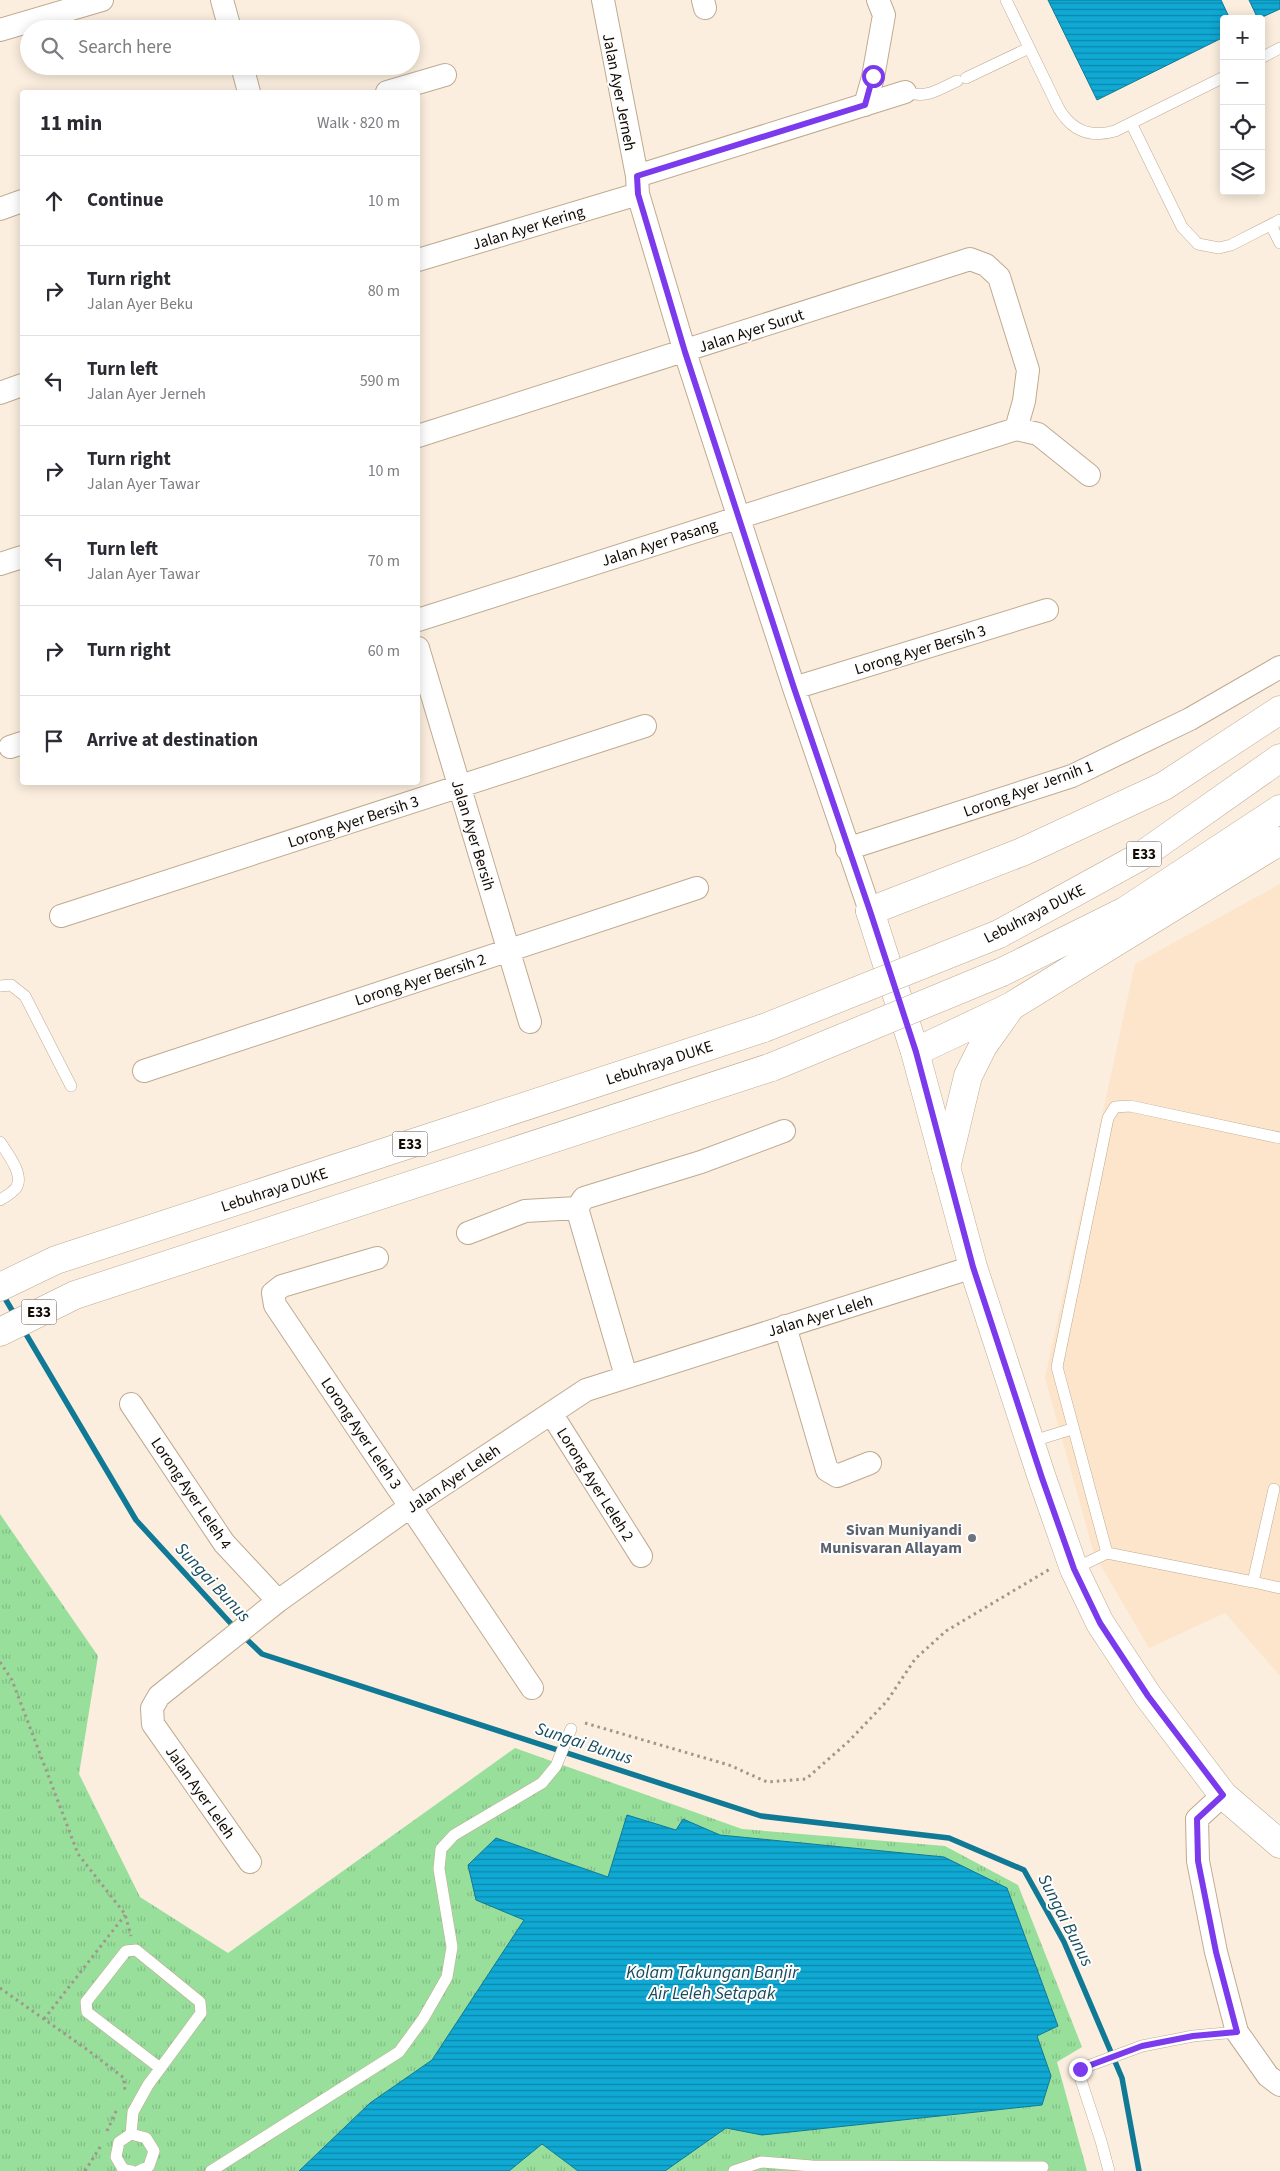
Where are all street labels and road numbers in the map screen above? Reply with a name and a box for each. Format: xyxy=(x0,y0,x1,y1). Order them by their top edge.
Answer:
street label: Jalan Ayer Jerneh xyxy=(597,32,641,153)
street label: Jalan Ayer Kering xyxy=(470,200,587,255)
street label: Jalan Ayer Surut xyxy=(696,303,807,358)
street label: Jalan Ayer Pasang xyxy=(599,514,720,572)
street label: Lorong Ayer Bersih 3 xyxy=(852,619,989,680)
street label: Lorong Ayer Jernih 1 xyxy=(960,755,1096,823)
street label: Jalan Ayer Bersih xyxy=(446,777,500,893)
street label: Lorong Ayer Bersih 3 xyxy=(285,790,422,853)
road number: E33 xyxy=(1126,842,1162,866)
street label: Lebuhraya DUKE xyxy=(980,879,1089,949)
street label: Lorong Ayer Bersih 2 xyxy=(352,948,489,1011)
street label: Lebuhraya DUKE xyxy=(603,1035,716,1091)
road number: E33 xyxy=(392,1132,428,1156)
street label: Lebuhraya DUKE xyxy=(218,1162,331,1218)
street label: Jalan Ayer Leleh xyxy=(765,1290,876,1342)
road number: E33 xyxy=(22,1300,56,1324)
street label: Lorong Ayer Leleh 3 xyxy=(316,1373,407,1494)
street label: Lorong Ayer Leleh 2 xyxy=(551,1423,639,1546)
street label: Lorong Ayer Leleh 4 xyxy=(146,1433,237,1554)
street label: Jalan Ayer Leleh xyxy=(402,1439,505,1518)
street label: Jalan Ayer Leleh xyxy=(160,1742,240,1843)

